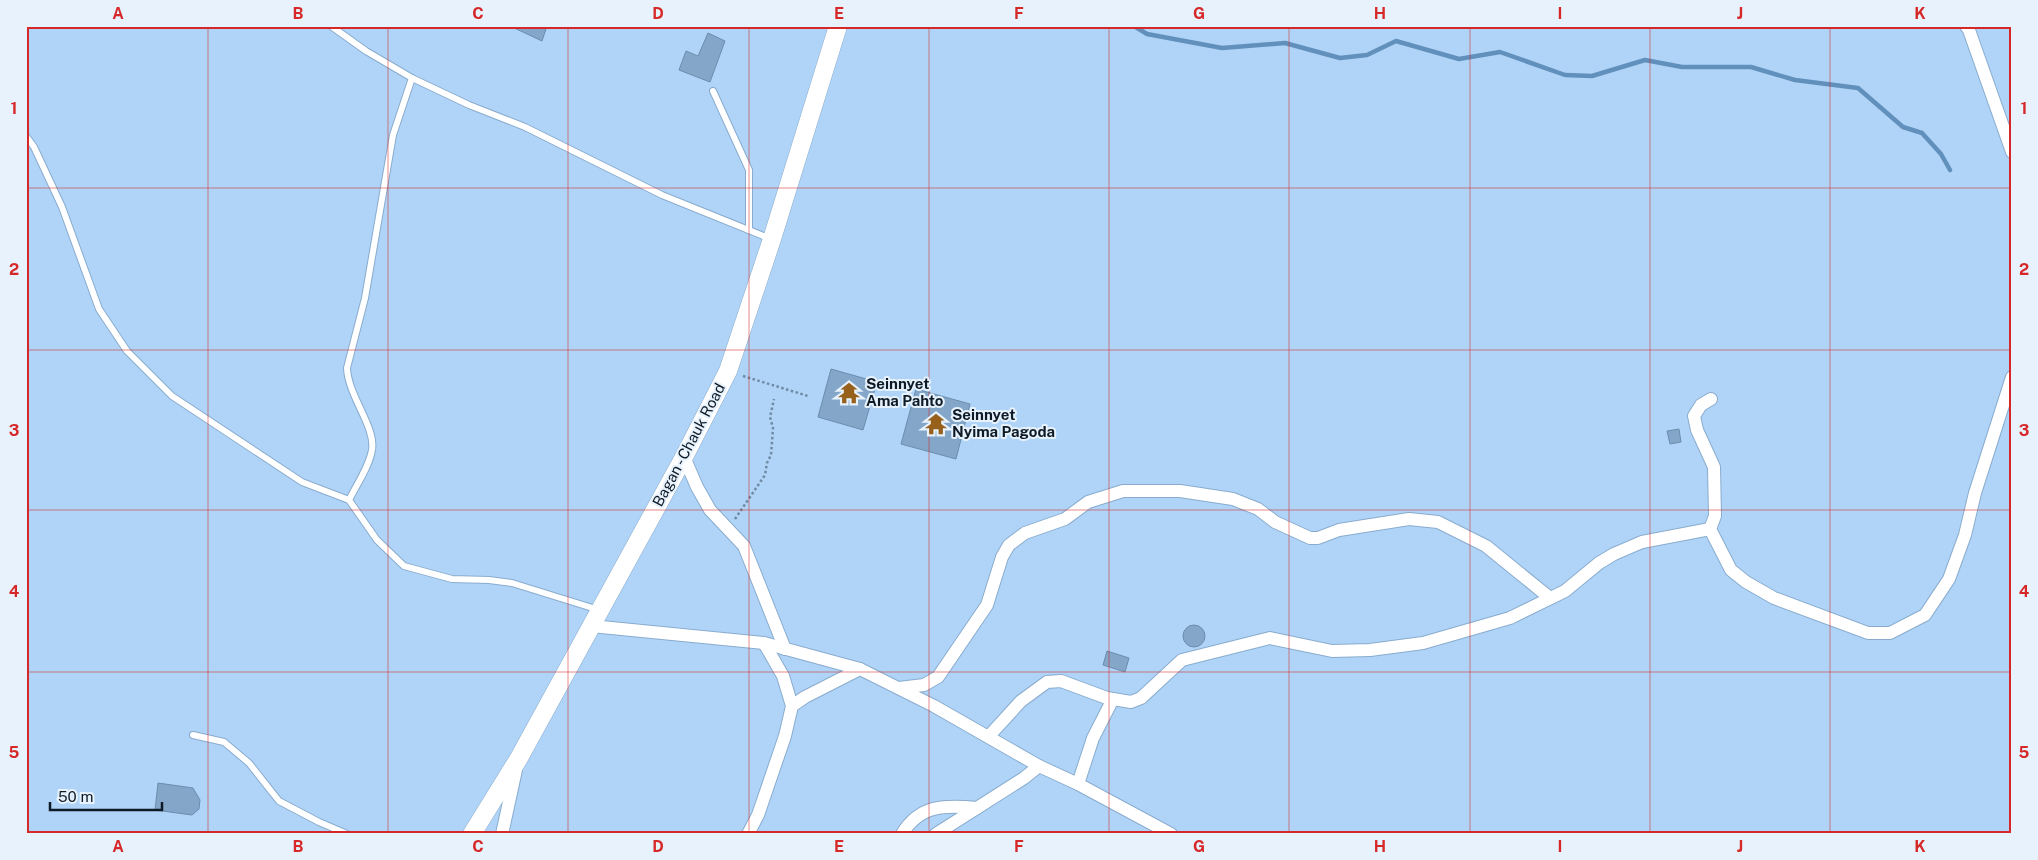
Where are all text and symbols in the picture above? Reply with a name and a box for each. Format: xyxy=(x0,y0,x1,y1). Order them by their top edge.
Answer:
text: A xyxy=(112,4,124,23)
text: B xyxy=(293,4,304,23)
text: C xyxy=(472,4,484,23)
text: D xyxy=(652,4,664,23)
text: E xyxy=(834,4,844,23)
text: F xyxy=(1014,4,1024,23)
text: G xyxy=(1193,4,1205,23)
text: H xyxy=(1374,4,1386,23)
text: I xyxy=(1558,4,1562,23)
text: J xyxy=(1737,4,1743,23)
text: K xyxy=(1914,4,1926,23)
text: 1 xyxy=(11,99,17,118)
text: 1 xyxy=(2021,99,2027,118)
text: 2 xyxy=(9,260,19,279)
text: 2 xyxy=(2019,260,2029,279)
place label: Seinnyet Ama Pahto xyxy=(866,375,944,409)
street label: Bagan - Chauk Road xyxy=(649,380,728,509)
temple icon: Seinnyet Ama Pahto xyxy=(836,380,862,406)
place label: Seinnyet Nyima Pagoda xyxy=(952,406,1055,440)
temple icon: Seinnyet Nyima Pagoda xyxy=(923,411,949,437)
text: 3 xyxy=(9,421,19,440)
text: 3 xyxy=(2019,421,2029,440)
text: 4 xyxy=(9,582,20,601)
text: 4 xyxy=(2019,582,2030,601)
text: 5 xyxy=(9,743,20,762)
text: 5 xyxy=(2019,743,2030,762)
scale bar xyxy=(50,780,162,812)
text: 50 m xyxy=(58,788,93,805)
text: A xyxy=(112,837,124,856)
text: B xyxy=(293,837,304,856)
text: C xyxy=(472,837,484,856)
text: D xyxy=(652,837,664,856)
text: E xyxy=(834,837,844,856)
text: F xyxy=(1014,837,1024,856)
text: G xyxy=(1193,837,1205,856)
text: H xyxy=(1374,837,1386,856)
text: I xyxy=(1558,837,1562,856)
text: J xyxy=(1737,837,1743,856)
text: K xyxy=(1914,837,1926,856)

